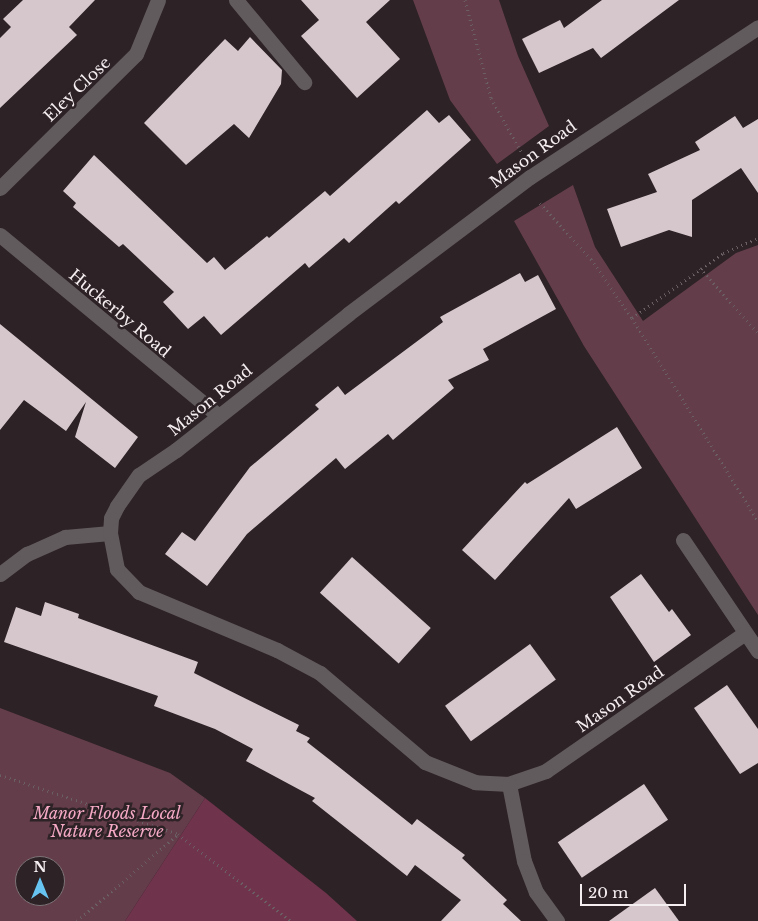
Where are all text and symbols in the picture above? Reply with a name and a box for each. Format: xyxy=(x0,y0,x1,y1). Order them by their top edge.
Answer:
street label: Eley Close xyxy=(40,52,114,126)
street label: Mason Road xyxy=(486,116,580,192)
street label: Huckerby Road xyxy=(65,265,175,361)
street label: Mason Road xyxy=(164,360,256,440)
street label: Mason Road xyxy=(573,662,667,736)
park label: Manor Floods Local Nature Reserve xyxy=(33,803,181,841)
north arrow xyxy=(15,856,65,906)
text: N xyxy=(33,858,47,876)
scale bar xyxy=(583,874,689,906)
text: 20 m xyxy=(588,883,628,902)

